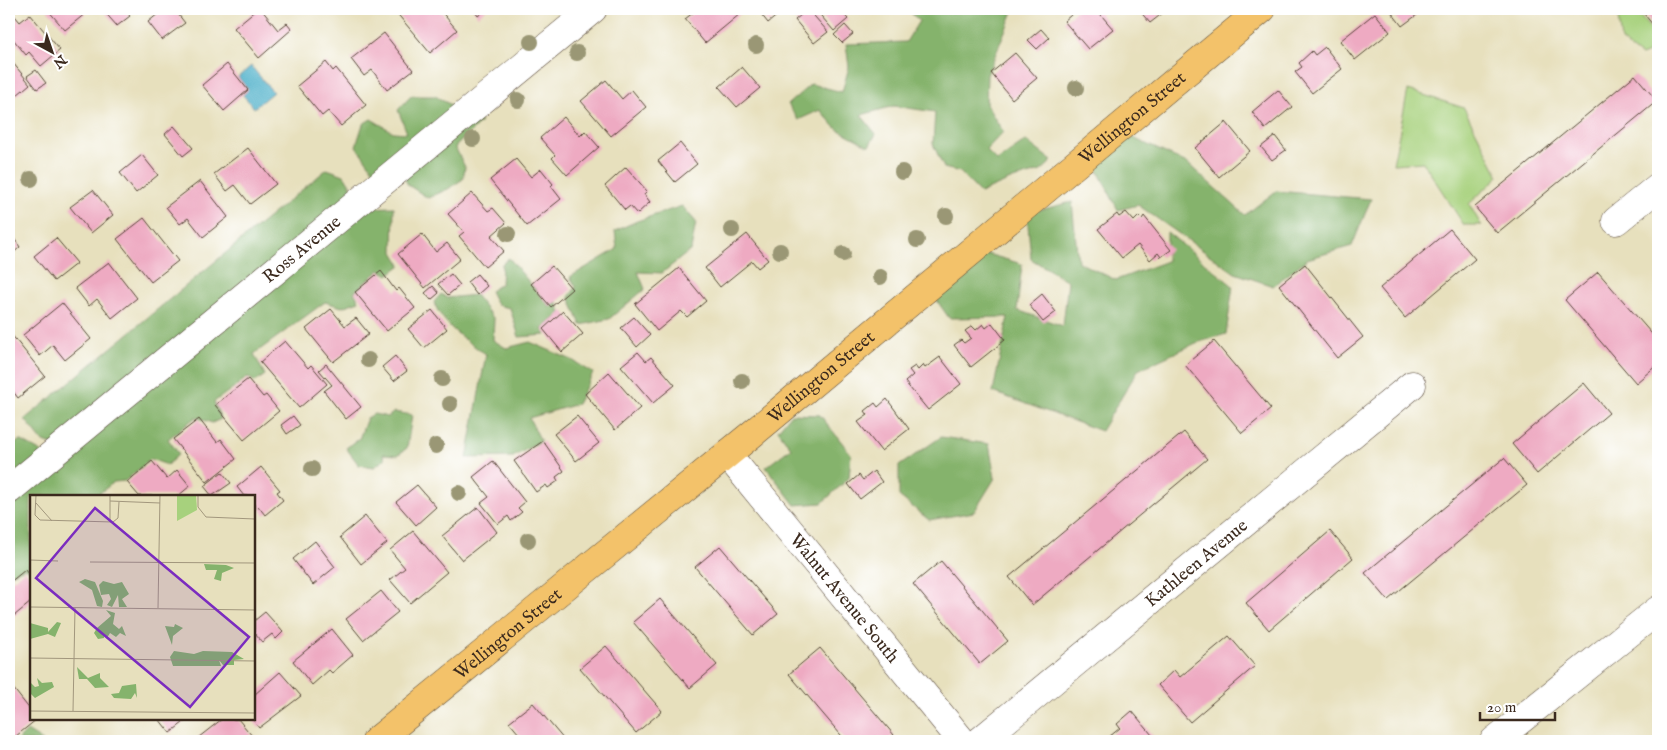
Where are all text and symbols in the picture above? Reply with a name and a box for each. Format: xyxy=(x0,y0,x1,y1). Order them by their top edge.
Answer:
north arrow xyxy=(28,28,78,78)
text: N xyxy=(49,50,71,72)
street label: Wellington Street xyxy=(1075,67,1191,170)
street label: Ross Avenue xyxy=(259,211,346,289)
street label: Wellington Street xyxy=(763,326,880,429)
inset map xyxy=(30,495,255,720)
street label: Kathleen Avenue xyxy=(1141,515,1253,613)
street label: Walnut Avenue South xyxy=(784,529,904,669)
street label: Wellington Street xyxy=(450,584,567,686)
scale bar xyxy=(1480,690,1554,722)
text: 20 m xyxy=(1487,698,1517,717)

